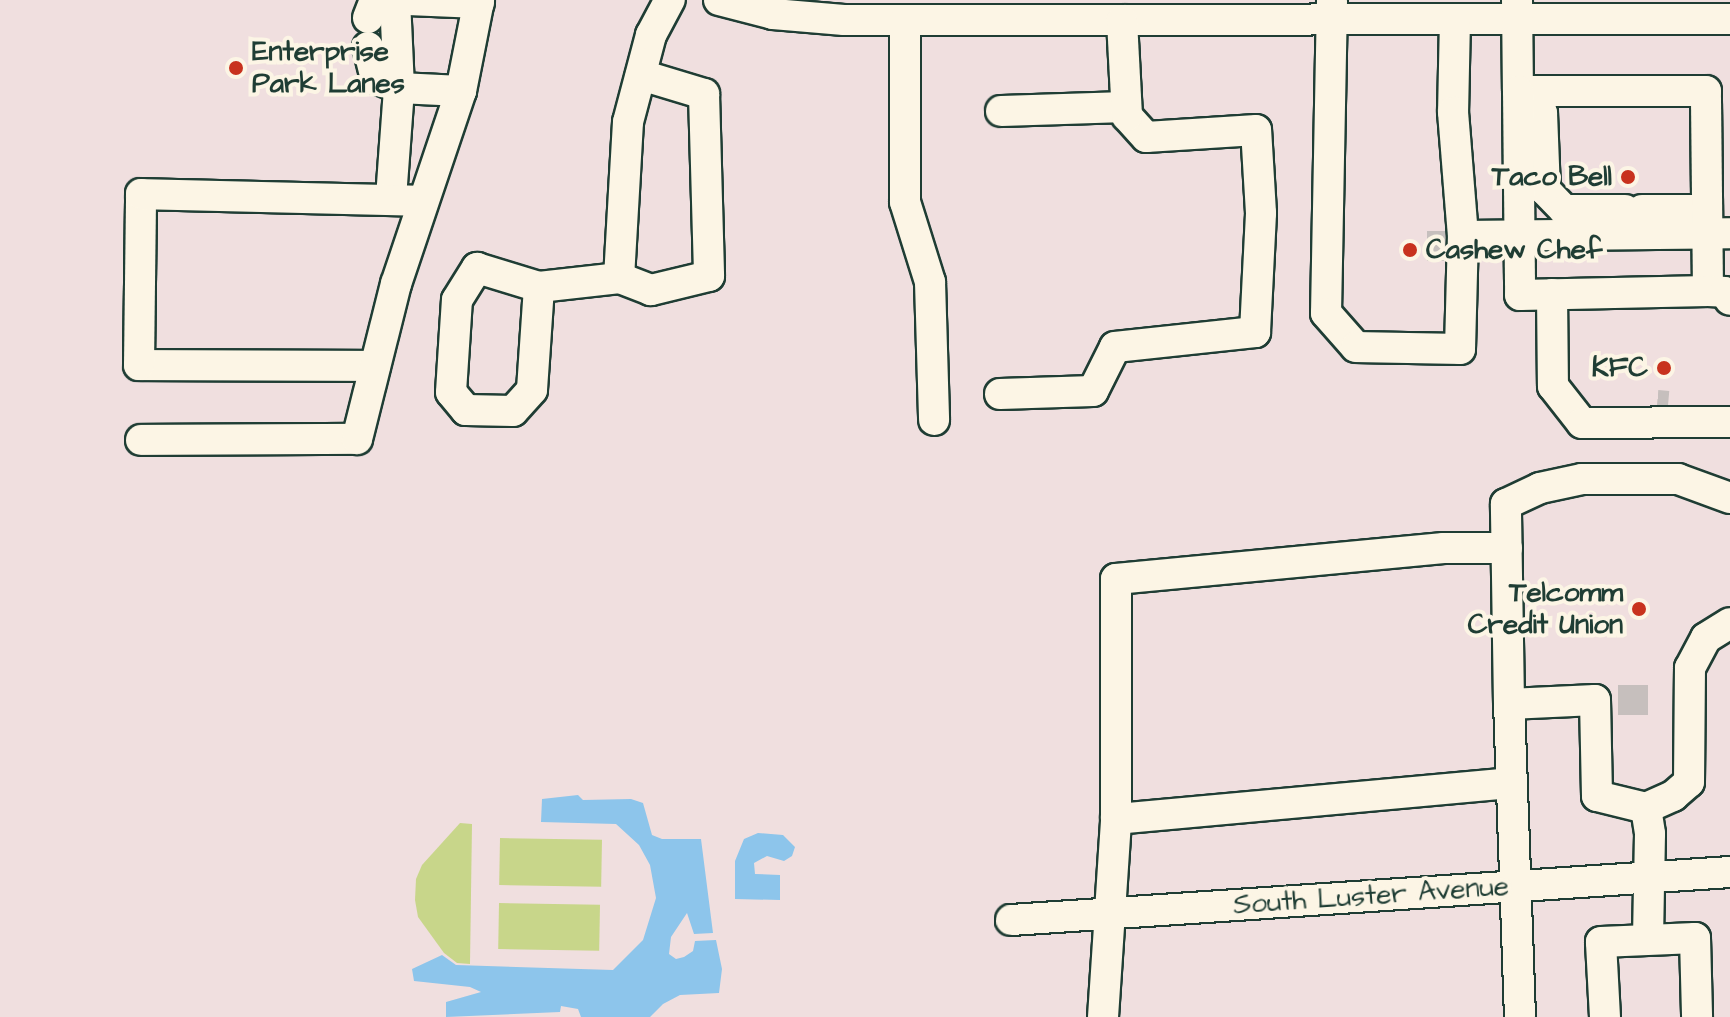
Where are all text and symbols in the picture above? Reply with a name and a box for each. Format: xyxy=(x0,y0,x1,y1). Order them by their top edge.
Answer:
place label: Enterprise Park Lanes xyxy=(252,35,405,101)
marker: Enterprise Park Lanes xyxy=(227,59,245,77)
place label: Taco Bell xyxy=(1492,160,1612,194)
marker: Taco Bell xyxy=(1619,168,1637,186)
place label: Cashew Chef xyxy=(1426,233,1602,267)
marker: Cashew Chef xyxy=(1401,241,1419,259)
place label: KFC xyxy=(1592,351,1648,385)
marker: KFC xyxy=(1655,359,1673,377)
place label: Telcomm Credit Union xyxy=(1468,576,1623,642)
marker: Telcomm Credit Union xyxy=(1630,600,1648,618)
street label: South Luster Avenue xyxy=(1232,870,1510,922)

